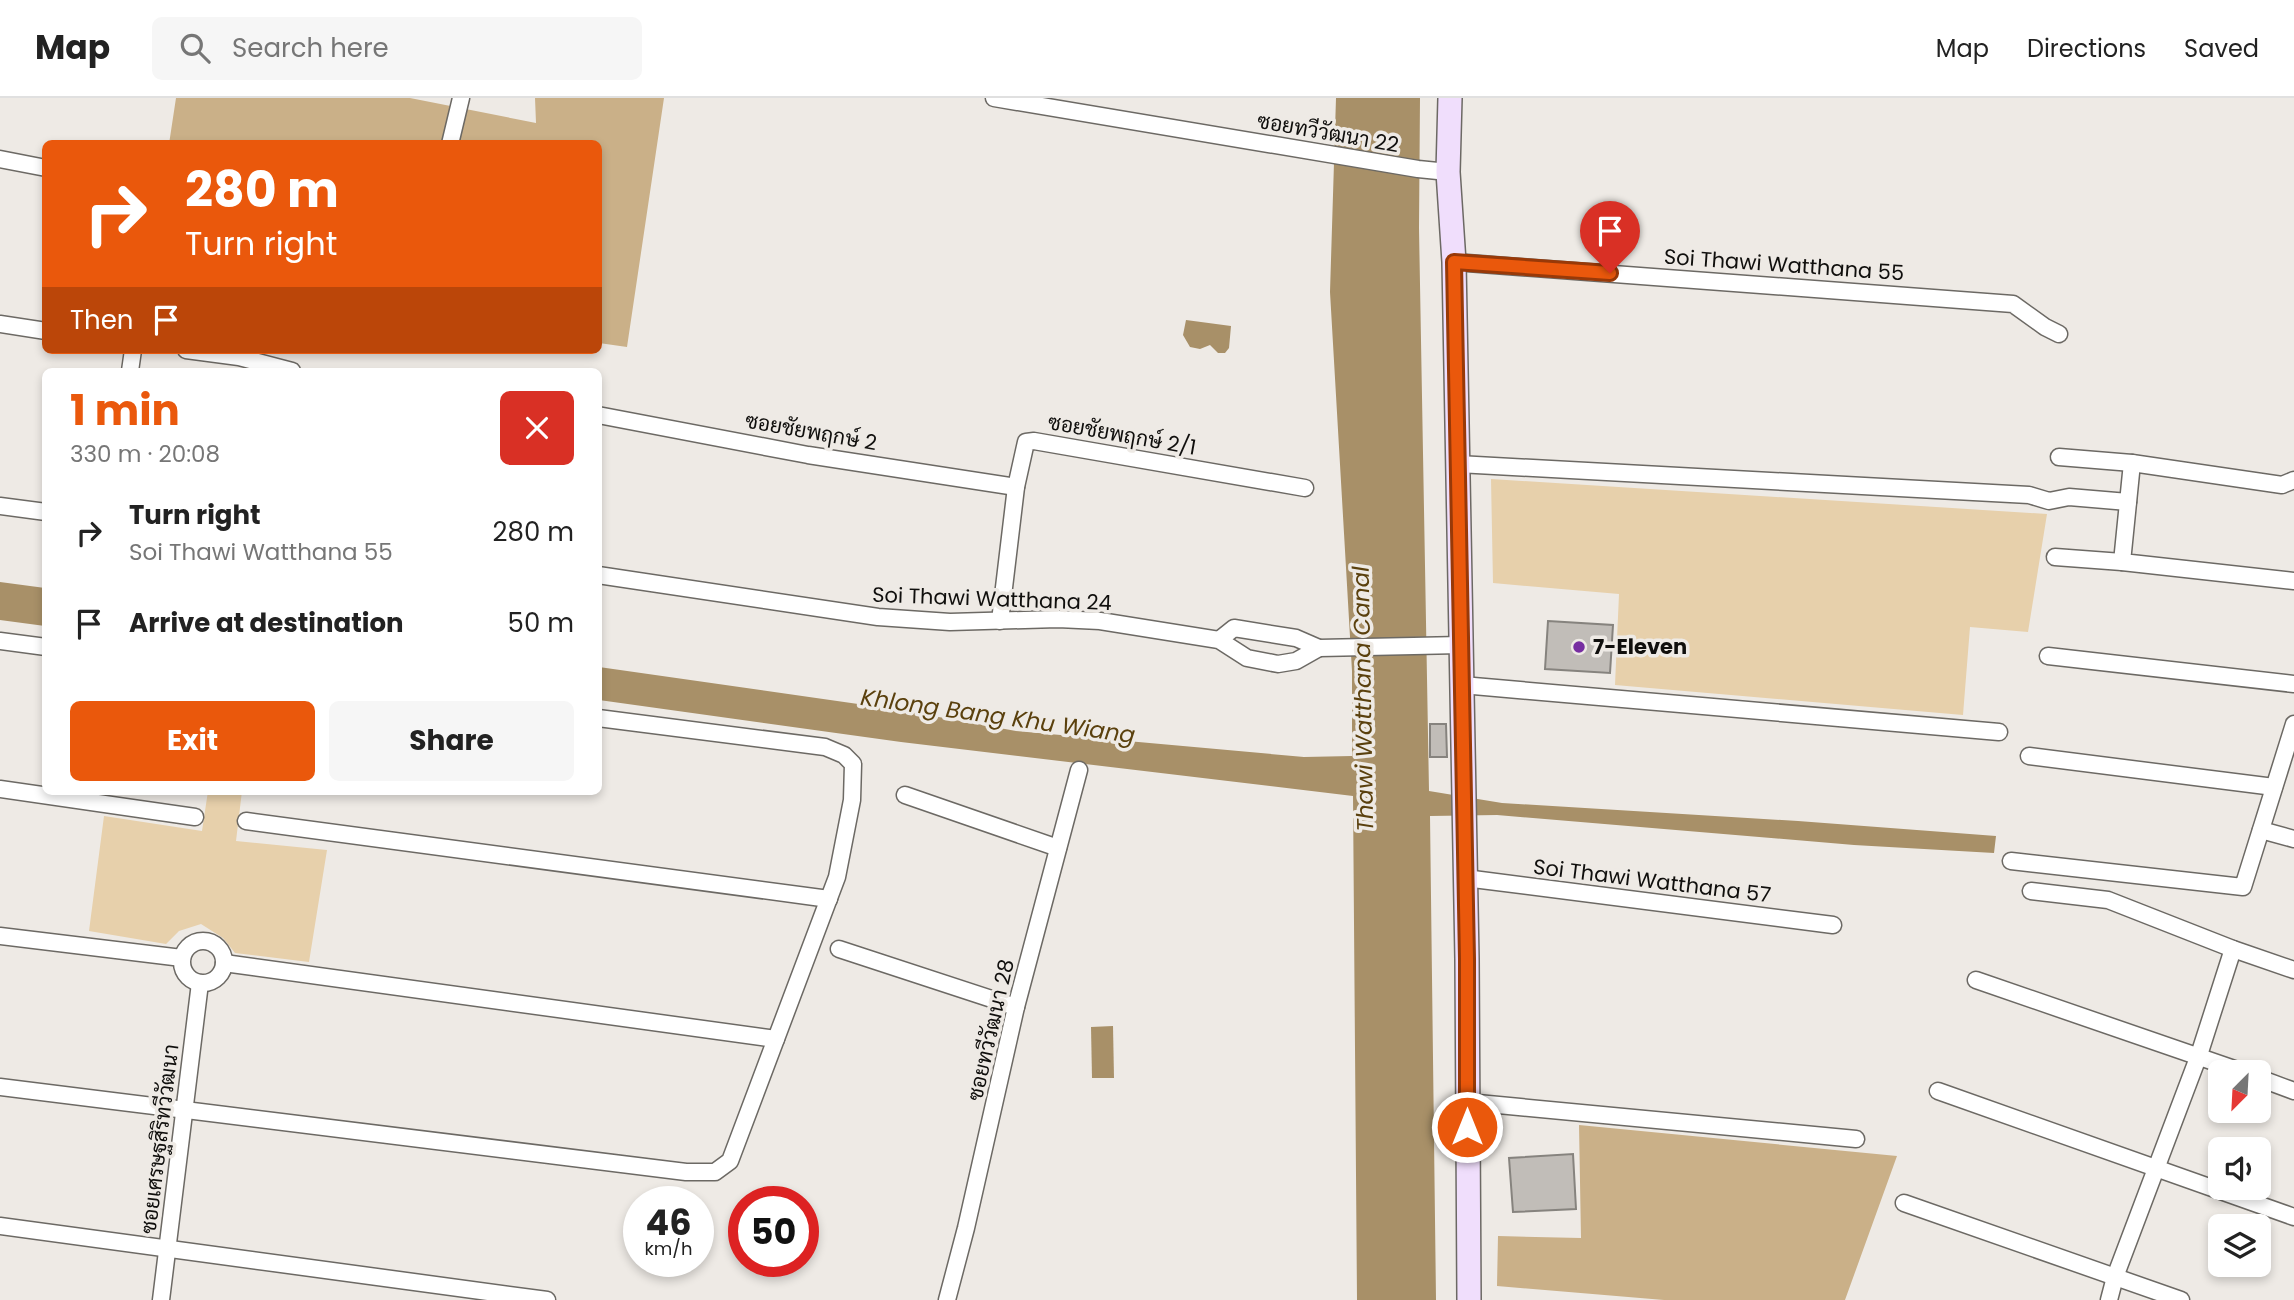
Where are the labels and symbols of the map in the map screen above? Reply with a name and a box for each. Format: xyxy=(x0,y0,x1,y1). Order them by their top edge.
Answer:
street label: ซอยทวีวัฒนา 22 xyxy=(1255,106,1401,159)
pin xyxy=(1580,201,1640,273)
street label: Soi Thawi Watthana 55 xyxy=(1663,242,1905,287)
street label: ซอยชัยพฤกษ์ 2 xyxy=(743,406,879,457)
street label: ซอยชัยพฤกษ์ 2/1 xyxy=(1046,407,1198,462)
water label: Thawi Watthana Canal xyxy=(1345,566,1381,832)
street label: Soi Thawi Watthana 24 xyxy=(872,580,1112,617)
place label: 7-Eleven xyxy=(1593,632,1687,661)
marker: 7-Eleven xyxy=(1571,639,1587,655)
water label: Khlong Bang Khu Wiang xyxy=(859,681,1137,751)
street label: Soi Thawi Watthana 57 xyxy=(1532,852,1772,909)
street label: ซอยทวีวัฒนา 28 xyxy=(960,956,1021,1104)
street label: ซอยเศรษฐสิริทวีวัฒนา xyxy=(133,1042,186,1235)
north arrow xyxy=(2208,1060,2272,1124)
position arrow xyxy=(1430,1090,1504,1164)
speed limit sign: 50 xyxy=(728,1186,819,1277)

